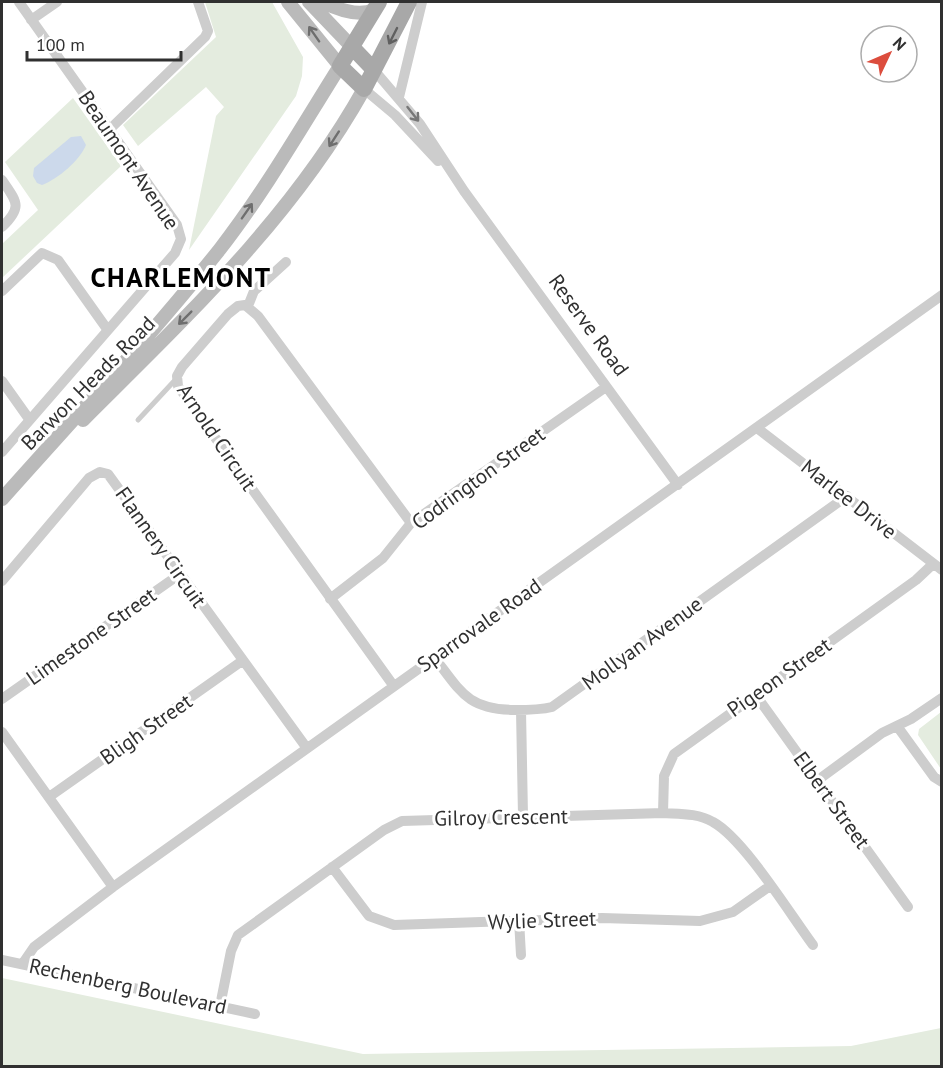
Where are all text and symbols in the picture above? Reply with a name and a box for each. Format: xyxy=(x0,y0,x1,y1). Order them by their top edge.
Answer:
scale bar xyxy=(27,24,182,62)
north arrow xyxy=(859,24,919,84)
one-way arrow xyxy=(308,27,320,43)
one-way arrow xyxy=(386,27,398,45)
text: 100 m xyxy=(36,33,85,56)
text: N xyxy=(889,33,911,54)
street label: Beaumont Avenue xyxy=(72,85,186,235)
one-way arrow xyxy=(406,106,419,122)
one-way arrow xyxy=(327,130,339,147)
one-way arrow xyxy=(241,204,253,220)
district label: CHARLEMONT xyxy=(91,260,272,294)
street label: Reserve Road xyxy=(543,269,635,381)
street label: Barwon Heads Road xyxy=(15,310,161,456)
one-way arrow xyxy=(178,311,193,325)
street label: Arnold Circuit xyxy=(171,378,263,496)
street label: Codrington Street xyxy=(406,421,550,535)
street label: Marlee Drive xyxy=(796,453,902,545)
street label: Flannery Circuit xyxy=(109,481,213,613)
street label: Sparrovale Road xyxy=(412,572,546,678)
street label: Limestone Street xyxy=(21,581,161,691)
street label: Mollyan Avenue xyxy=(576,590,708,696)
street label: Pigeon Street xyxy=(722,631,836,723)
street label: Bligh Street xyxy=(95,688,197,770)
street label: Elbert Street xyxy=(788,746,876,854)
street label: Gilroy Crescent xyxy=(434,802,568,832)
street label: Wylie Street xyxy=(487,905,597,935)
street label: Rechenberg Boulevard xyxy=(27,952,229,1020)

